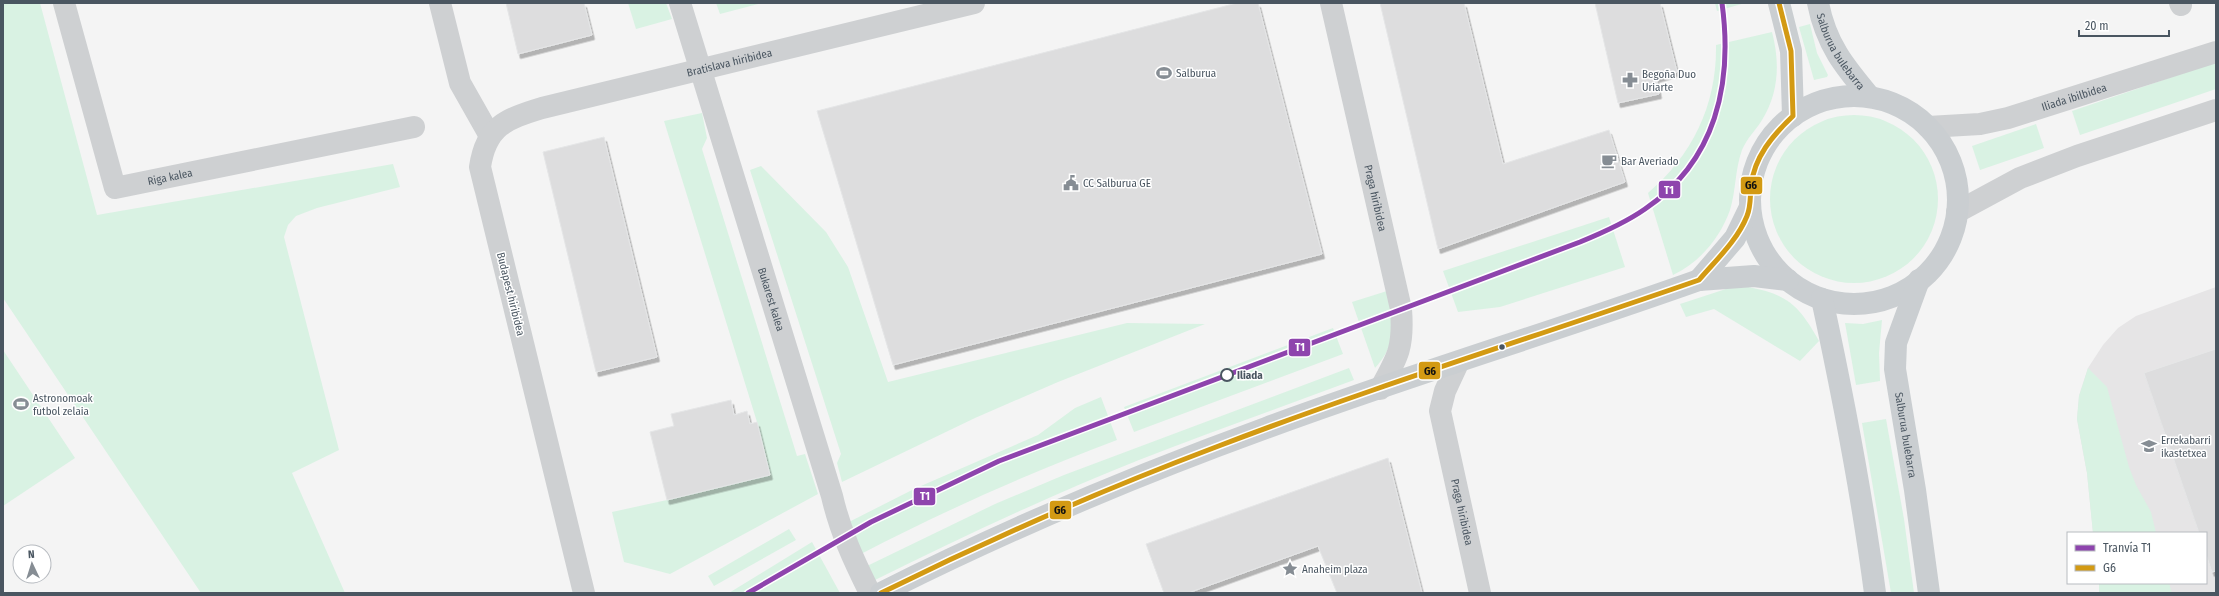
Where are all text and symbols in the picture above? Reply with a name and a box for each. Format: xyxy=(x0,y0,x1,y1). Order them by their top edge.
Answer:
street label: Salburua bulebarra xyxy=(1814,12,1867,93)
scale bar xyxy=(2079,12,2169,38)
text: 20 m xyxy=(2085,19,2109,33)
street label: Bratislava hiribidea xyxy=(686,46,773,80)
sports icon: Salburua xyxy=(1155,64,1173,82)
place label: Salburua xyxy=(1176,67,1216,80)
place label: Begoña Duo Uriarte xyxy=(1642,68,1696,94)
pharmacy icon: Begoña Duo Uriarte xyxy=(1621,71,1639,89)
street label: Iliada ibilbidea xyxy=(2040,81,2108,114)
cafe icon: Bar Averiado xyxy=(1600,152,1618,170)
place label: Bar Averiado xyxy=(1621,155,1679,168)
street label: Praga hiribidea xyxy=(1361,164,1389,233)
street label: Riga kalea xyxy=(146,166,194,188)
public building icon: CC Salburua GE xyxy=(1062,174,1080,192)
line badge: G6 xyxy=(1740,176,1763,195)
place label: CC Salburua GE xyxy=(1083,177,1151,190)
text: G6 xyxy=(1745,179,1757,192)
line badge: T1 xyxy=(1658,180,1681,199)
text: T1 xyxy=(1664,184,1674,197)
street label: Budapest hiribidea xyxy=(494,251,527,337)
street label: Bukarest kalea xyxy=(755,266,787,333)
line badge: T1 xyxy=(1288,338,1311,357)
text: T1 xyxy=(1295,341,1305,354)
unlabelled marker xyxy=(1497,342,1507,352)
line badge: G6 xyxy=(1418,361,1441,380)
text: G6 xyxy=(1424,365,1436,378)
marker: Iliada xyxy=(1220,368,1234,382)
place label: Iliada xyxy=(1237,369,1263,382)
street label: Salburua bulebarra xyxy=(1892,391,1919,479)
place label: Astronomoak futbol zelaia xyxy=(33,392,94,418)
sports icon: Astronomoak futbol zelaia xyxy=(12,395,30,413)
place label: Errekabarri ikastetxea xyxy=(2161,434,2211,460)
school or university icon: Errekabarri ikastetxea xyxy=(2140,437,2158,455)
street label: Praga hiribidea xyxy=(1448,478,1475,547)
line badge: T1 xyxy=(913,487,936,506)
text: T1 xyxy=(920,490,930,503)
line badge: G6 xyxy=(1049,500,1072,520)
text: G6 xyxy=(1054,504,1066,517)
legend xyxy=(2067,532,2207,584)
text: Tranvía T1 xyxy=(2103,541,2151,555)
north arrow xyxy=(12,544,52,584)
text: N xyxy=(28,548,35,561)
place icon: Anaheim plaza xyxy=(1281,560,1299,578)
text: G6 xyxy=(2103,561,2116,575)
place label: Anaheim plaza xyxy=(1302,563,1368,576)

